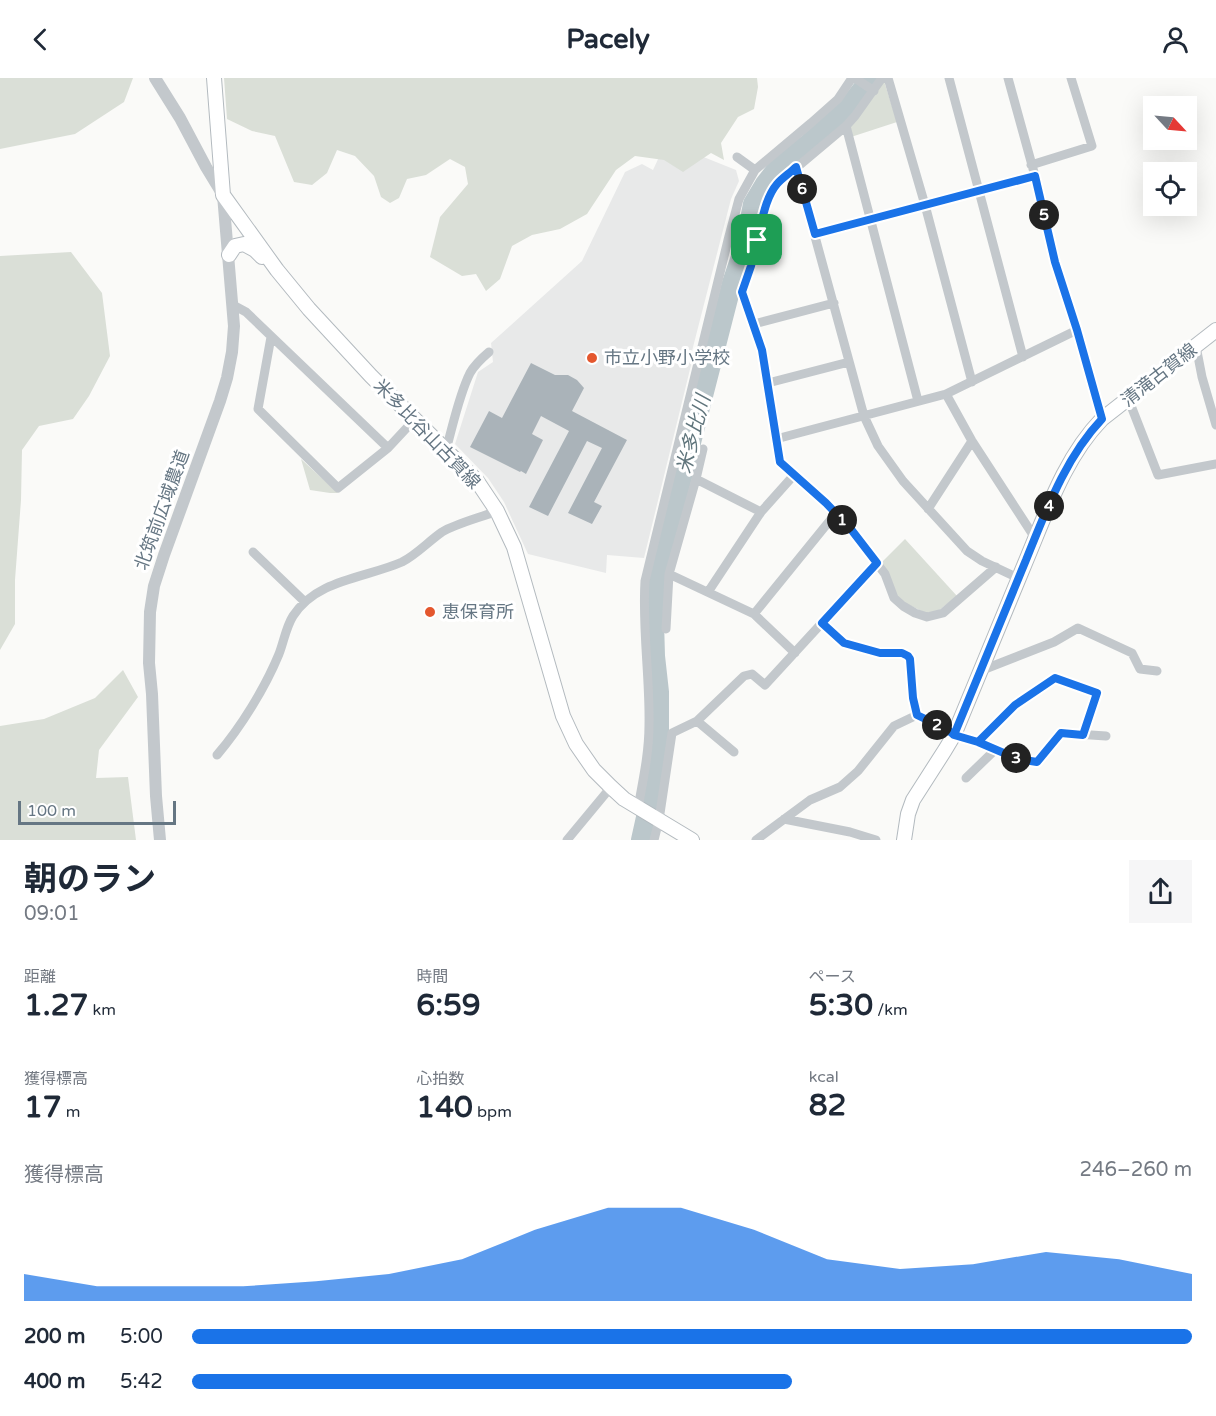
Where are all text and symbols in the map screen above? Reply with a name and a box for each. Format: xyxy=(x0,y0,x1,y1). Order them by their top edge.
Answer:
icon: back xyxy=(24,23,57,56)
text: Pacely xyxy=(566,23,650,56)
icon: person xyxy=(1159,23,1192,56)
north arrow xyxy=(1143,96,1197,150)
map controls xyxy=(1143,96,1197,216)
button: locate xyxy=(1143,162,1197,216)
pin: 6 xyxy=(787,174,817,204)
text: 6 xyxy=(797,179,807,199)
pin: 5 xyxy=(1029,200,1059,230)
text: 5 xyxy=(1039,205,1049,225)
pin xyxy=(731,214,782,265)
icon: arrive xyxy=(740,223,773,256)
street label: 清滝古賀線 xyxy=(1117,339,1201,411)
place label: 市立小野小学校 xyxy=(604,347,730,369)
marker: 市立小野小学校 xyxy=(585,351,599,365)
street label: 米多比谷山古賀線 xyxy=(369,375,485,493)
water label: 米多比川 xyxy=(672,391,716,476)
street label: 北筑前広域農道 xyxy=(130,447,194,573)
pin: 4 xyxy=(1034,491,1064,521)
text: 4 xyxy=(1044,496,1054,516)
pin: 1 xyxy=(827,505,857,535)
text: 1 xyxy=(837,510,847,530)
place label: 恵保育所 xyxy=(442,601,514,623)
marker: 恵保育所 xyxy=(423,605,437,619)
pin: 2 xyxy=(922,710,952,740)
text: 2 xyxy=(932,715,942,735)
pin: 3 xyxy=(1001,743,1031,773)
text: 3 xyxy=(1011,748,1021,768)
scale bar xyxy=(18,798,176,826)
text: 100 m xyxy=(27,801,76,821)
text: 朝のラン xyxy=(24,860,156,899)
button: share xyxy=(1129,860,1192,923)
text: 09:01 xyxy=(24,902,79,926)
text: 距離 xyxy=(24,967,56,987)
text: 時間 xyxy=(416,967,448,987)
text: ペース xyxy=(809,967,856,987)
text: 1.27 xyxy=(24,987,88,1024)
text: 6:59 xyxy=(416,987,481,1024)
text: 5:30 xyxy=(809,987,873,1024)
text: km xyxy=(88,1000,116,1020)
text: /km xyxy=(873,1000,908,1020)
text: kcal xyxy=(809,1067,839,1087)
text: 獲得標高 xyxy=(24,1069,88,1089)
text: 心拍数 xyxy=(416,1069,464,1089)
text: 82 xyxy=(809,1087,846,1124)
text: 17 xyxy=(24,1089,62,1126)
text: 140 xyxy=(416,1089,473,1126)
text: m xyxy=(62,1102,81,1122)
text: bpm xyxy=(473,1102,512,1122)
text: 246–260 m xyxy=(1079,1158,1192,1182)
text: 獲得標高 xyxy=(24,1163,104,1187)
text: 200 m xyxy=(24,1325,85,1349)
text: 5:00 xyxy=(120,1325,163,1349)
text: 400 m xyxy=(24,1370,85,1394)
text: 5:42 xyxy=(120,1370,163,1394)

